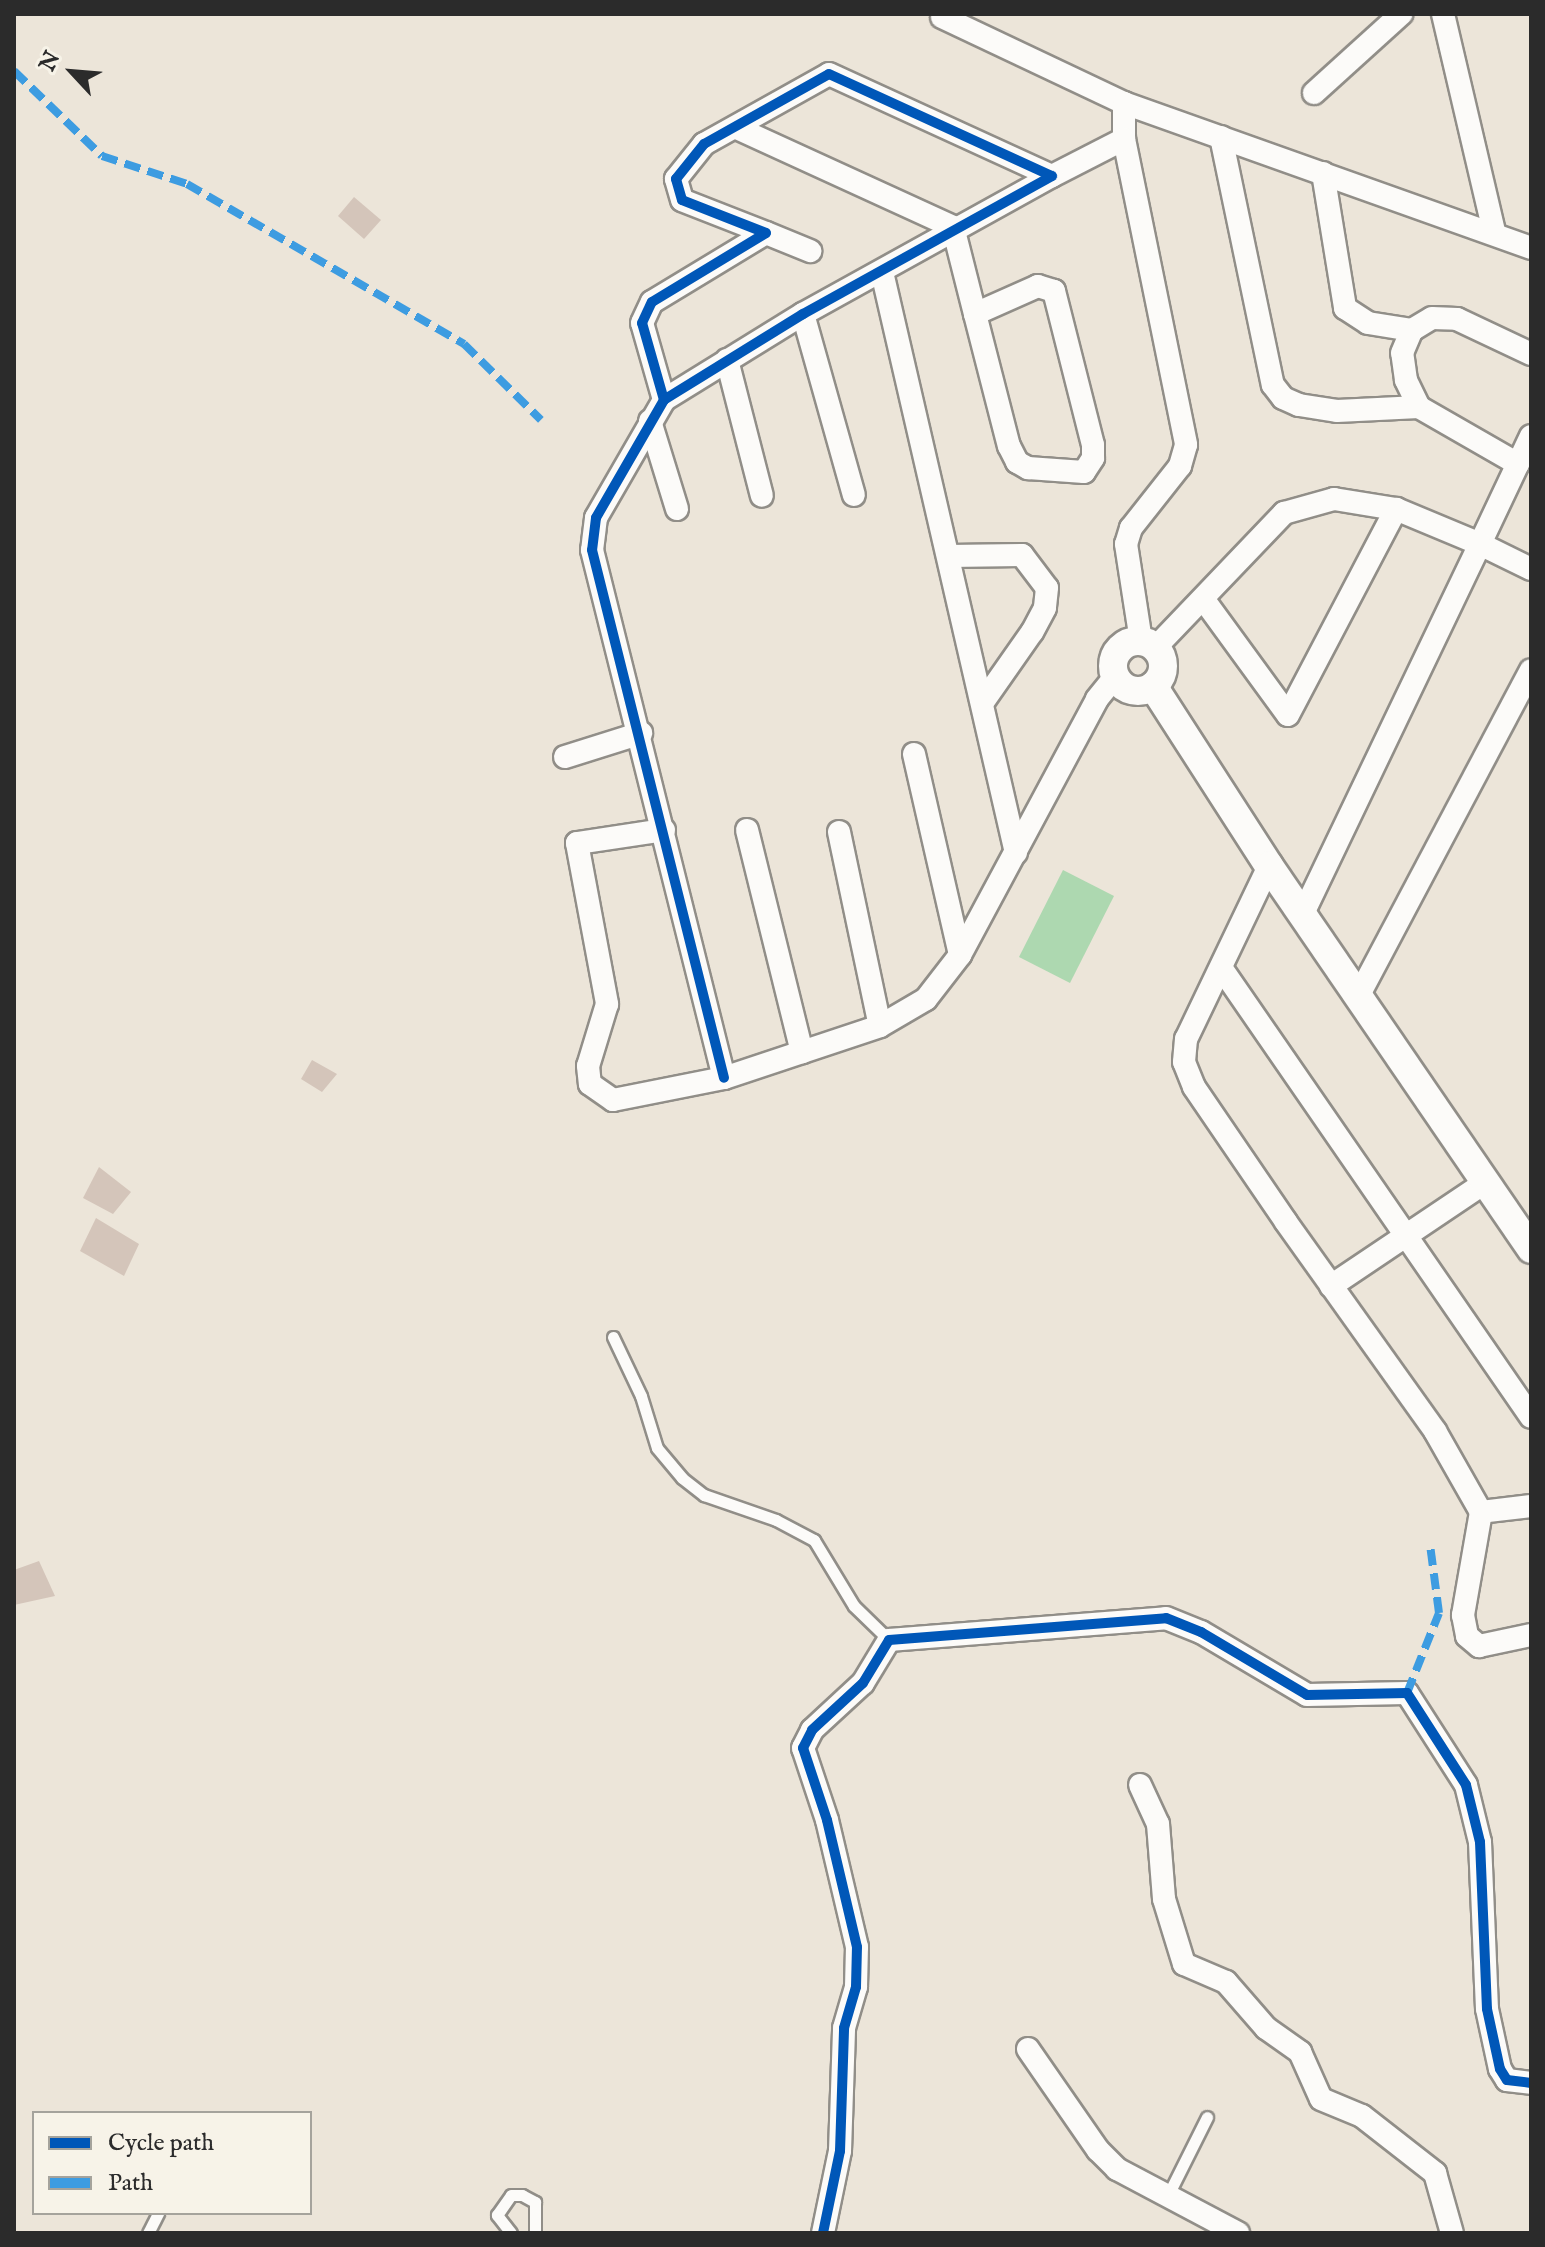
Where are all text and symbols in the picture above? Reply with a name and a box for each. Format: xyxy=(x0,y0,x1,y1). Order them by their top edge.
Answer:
north arrow xyxy=(32,32,112,112)
text: N xyxy=(34,47,67,76)
legend xyxy=(32,2111,312,2215)
text: Cycle path xyxy=(108,2128,214,2159)
text: Path xyxy=(108,2168,153,2199)

